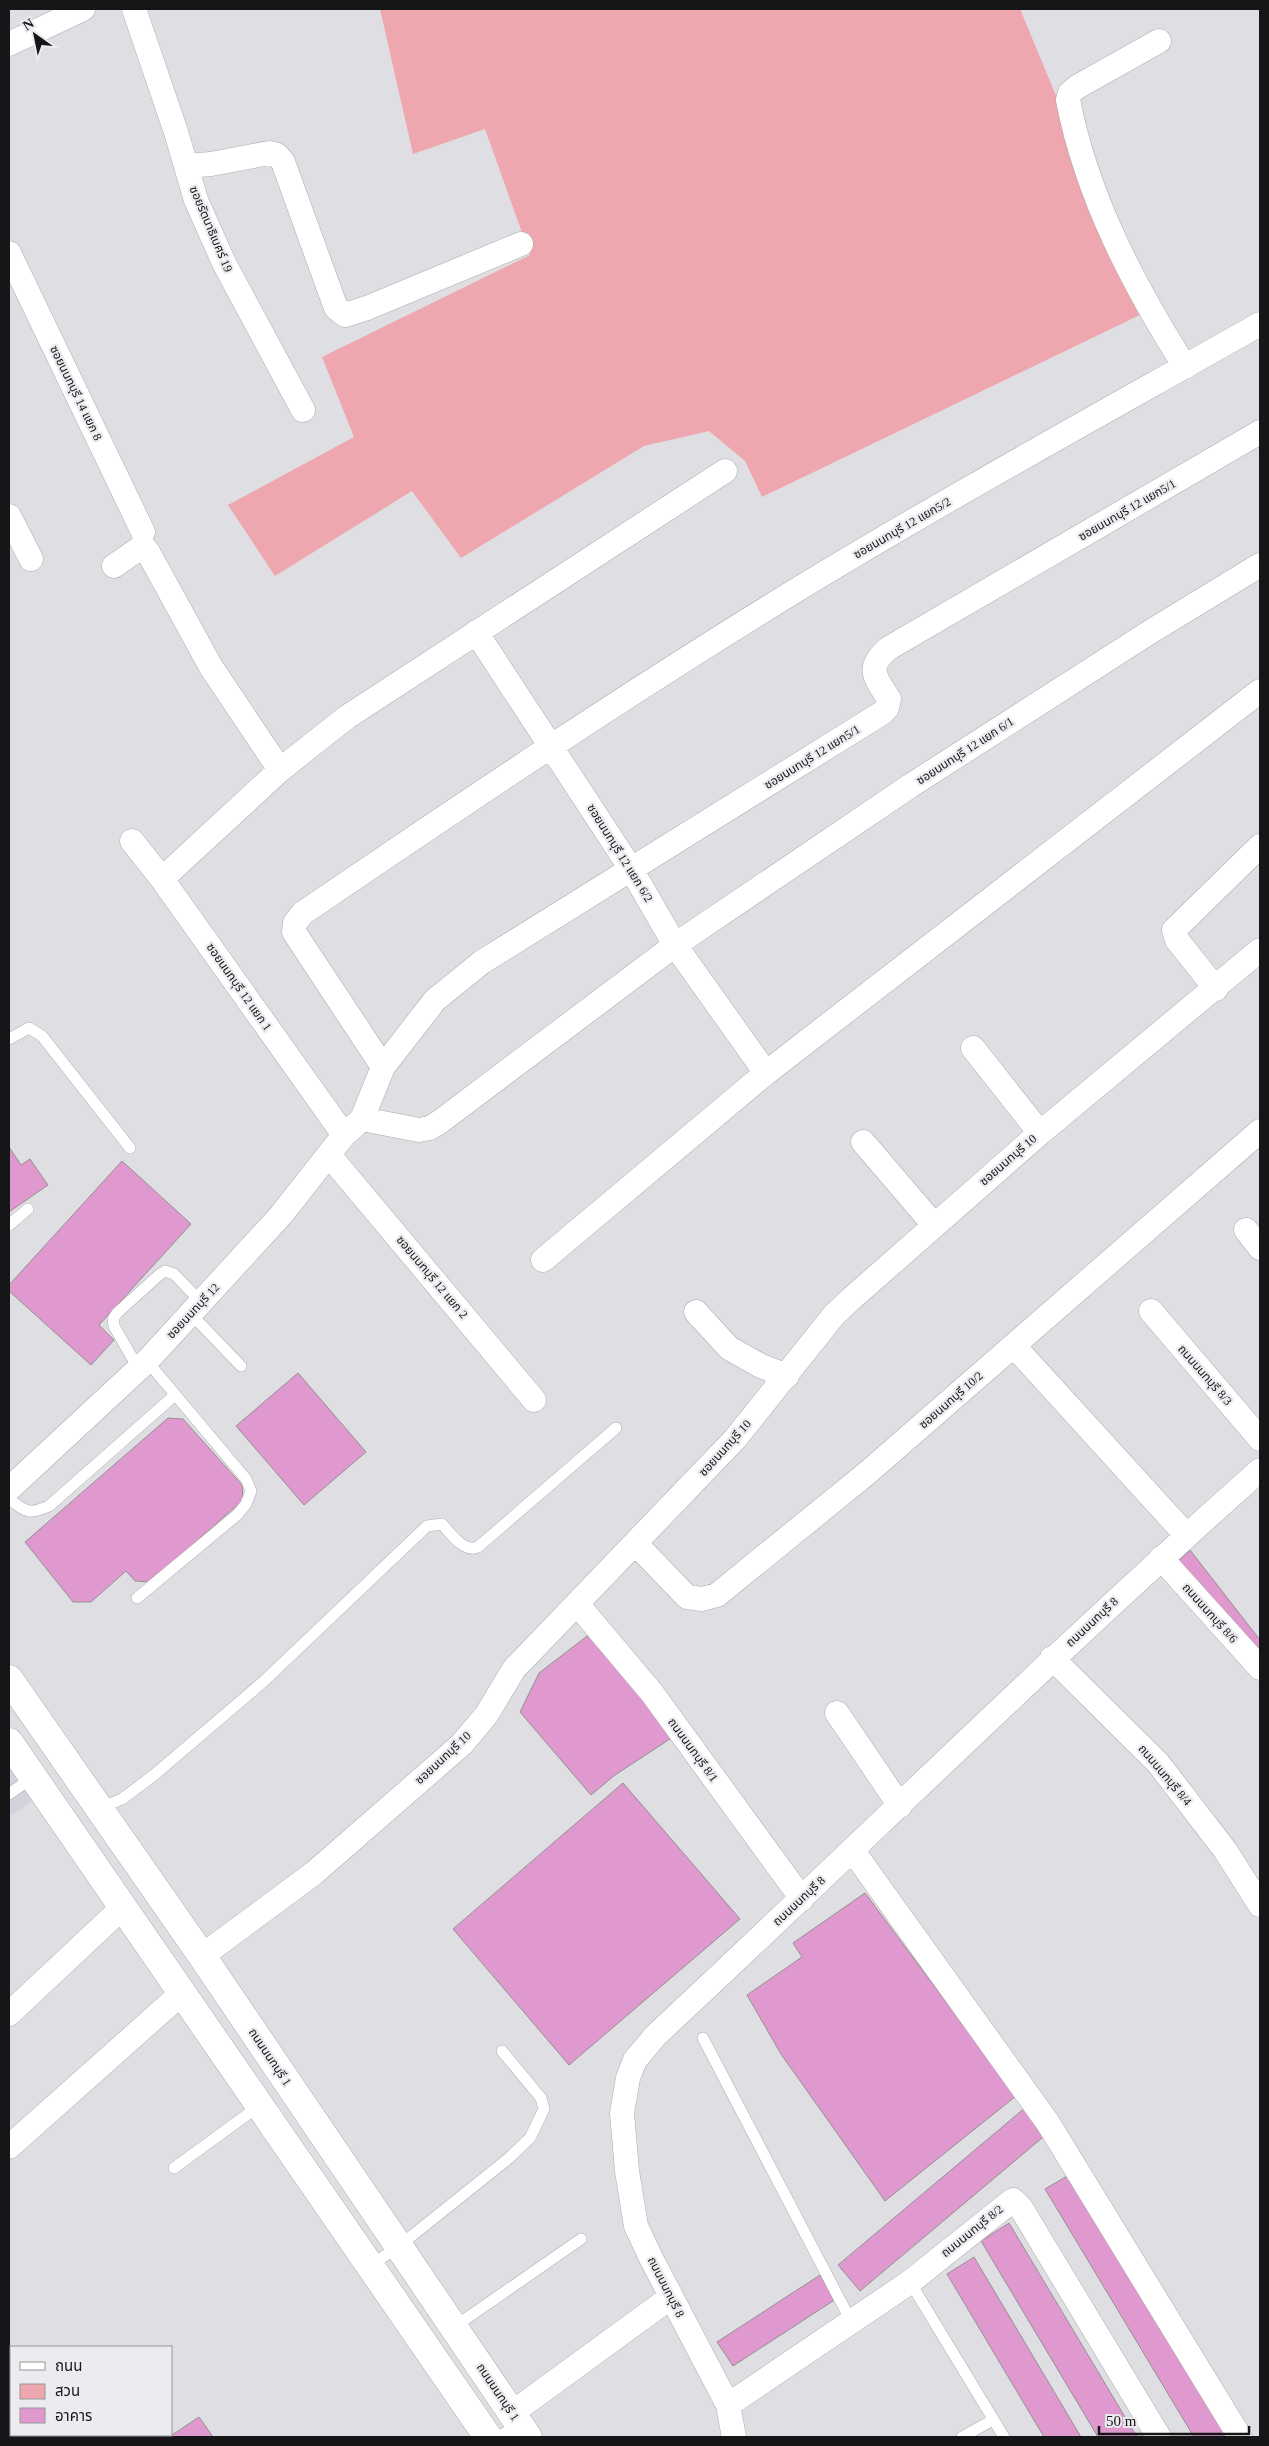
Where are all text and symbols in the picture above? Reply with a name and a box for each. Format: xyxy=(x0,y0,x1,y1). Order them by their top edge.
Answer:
north arrow xyxy=(10,10,60,60)
text: N xyxy=(20,15,37,34)
street label: ซอยรัตนาธิเบศร์ 19 xyxy=(187,184,235,274)
street label: ซอยนนทบุรี 14 แยก 8 xyxy=(47,343,105,443)
street label: ซอยนนทบุรี 12 แยก5/1 xyxy=(1076,476,1178,544)
street label: ซอยนนทบุรี 12 แยก5/2 xyxy=(851,494,953,562)
street label: ซอยนนทบุรี 12 แยก 6/1 xyxy=(914,714,1016,788)
street label: ซอยนนทบุรี 12 แยก5/1 xyxy=(762,722,862,792)
street label: ซอยนนทบุรี 12 แยก 6/2 xyxy=(584,801,656,905)
street label: ซอยนนทบุรี 12 แยก 1 xyxy=(204,941,274,1033)
street label: ซอยนนทบุรี 10 xyxy=(977,1131,1039,1189)
street label: ซอยนนทบุรี 12 แยก 2 xyxy=(393,1233,471,1321)
street label: ซอยนนทบุรี 12 xyxy=(164,1280,222,1342)
street label: ถนนนนทบุรี 8/3 xyxy=(1175,1342,1235,1408)
street label: ซอยนนทบุรี 10/2 xyxy=(916,1368,986,1432)
street label: ซอยนนทบุรี 10 xyxy=(696,1417,754,1479)
street label: ถนนนนทบุรี 8/6 xyxy=(1180,1580,1240,1646)
street label: ถนนนนทบุรี 8 xyxy=(1063,1594,1121,1650)
street label: ถนนนนทบุรี 8/1 xyxy=(665,1715,721,1785)
street label: ซอยนนทบุรี 10 xyxy=(412,1729,474,1787)
street label: ถนนนนทบุรี 8/4 xyxy=(1135,1742,1195,1808)
street label: ถนนนนทบุรี 8 xyxy=(770,1873,828,1929)
street label: ถนนนนทบุรี 1 xyxy=(246,2026,294,2088)
street label: ถนนนนทบุรี 8/2 xyxy=(938,2202,1006,2260)
street label: ถนนนนทบุรี 8 xyxy=(645,2254,687,2320)
legend xyxy=(10,2346,172,2436)
text: ถนน xyxy=(55,2358,82,2374)
street label: ถนนนนทบุรี 1 xyxy=(474,2361,522,2423)
text: สวน xyxy=(55,2383,80,2399)
scale bar xyxy=(1099,2404,1249,2436)
text: อาคาร xyxy=(55,2408,92,2424)
text: 50 m xyxy=(1106,2413,1137,2429)

